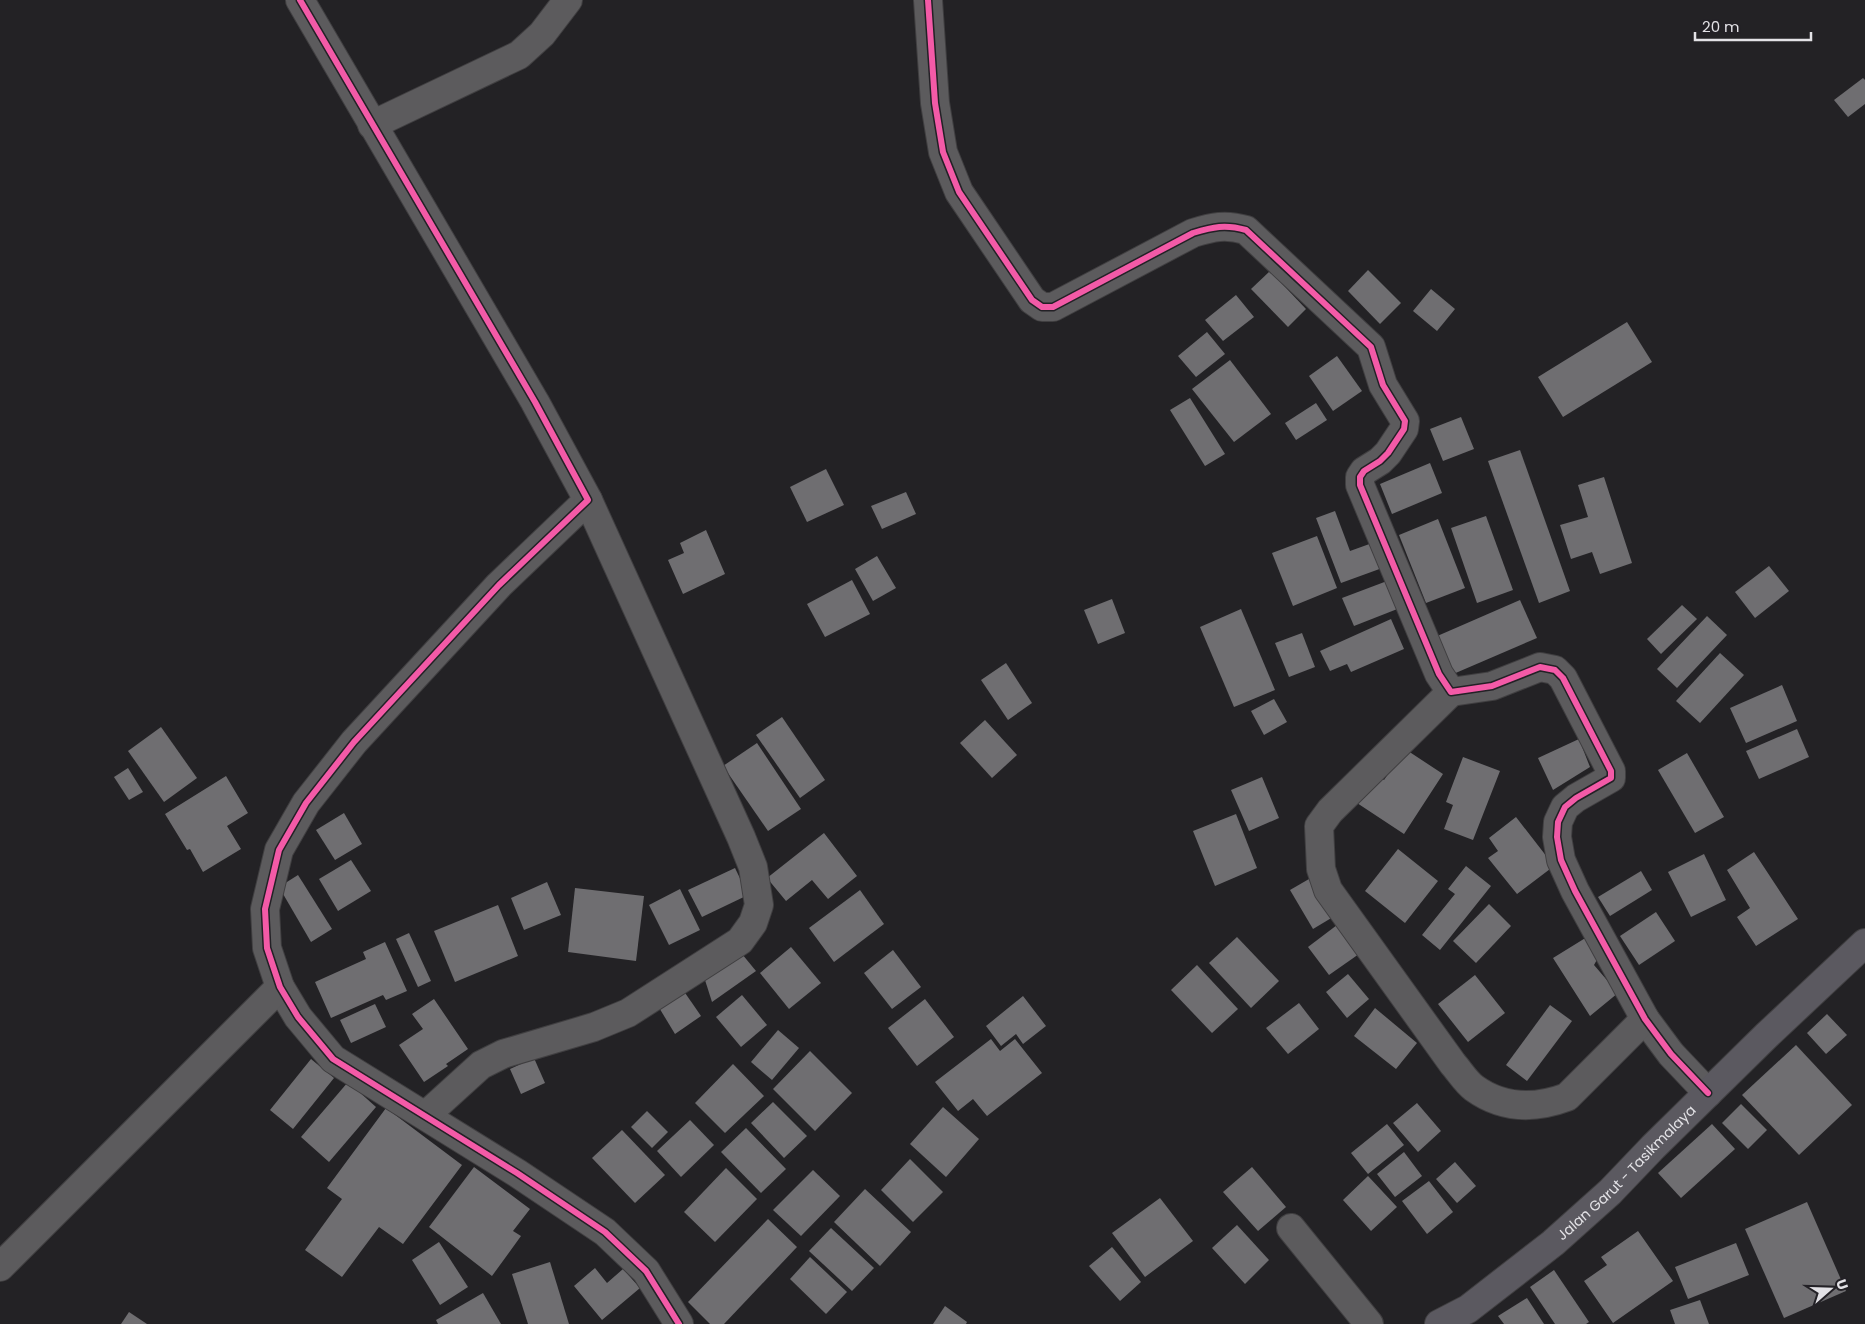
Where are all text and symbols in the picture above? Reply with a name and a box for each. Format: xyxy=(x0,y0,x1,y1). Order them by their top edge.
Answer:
scale bar xyxy=(1695,10,1811,42)
text: 20 m xyxy=(1702,16,1740,37)
street label: Jalan Garut - Tasikmalaya xyxy=(1553,1100,1700,1245)
north arrow xyxy=(1805,1264,1855,1314)
text: U xyxy=(1831,1276,1853,1293)

